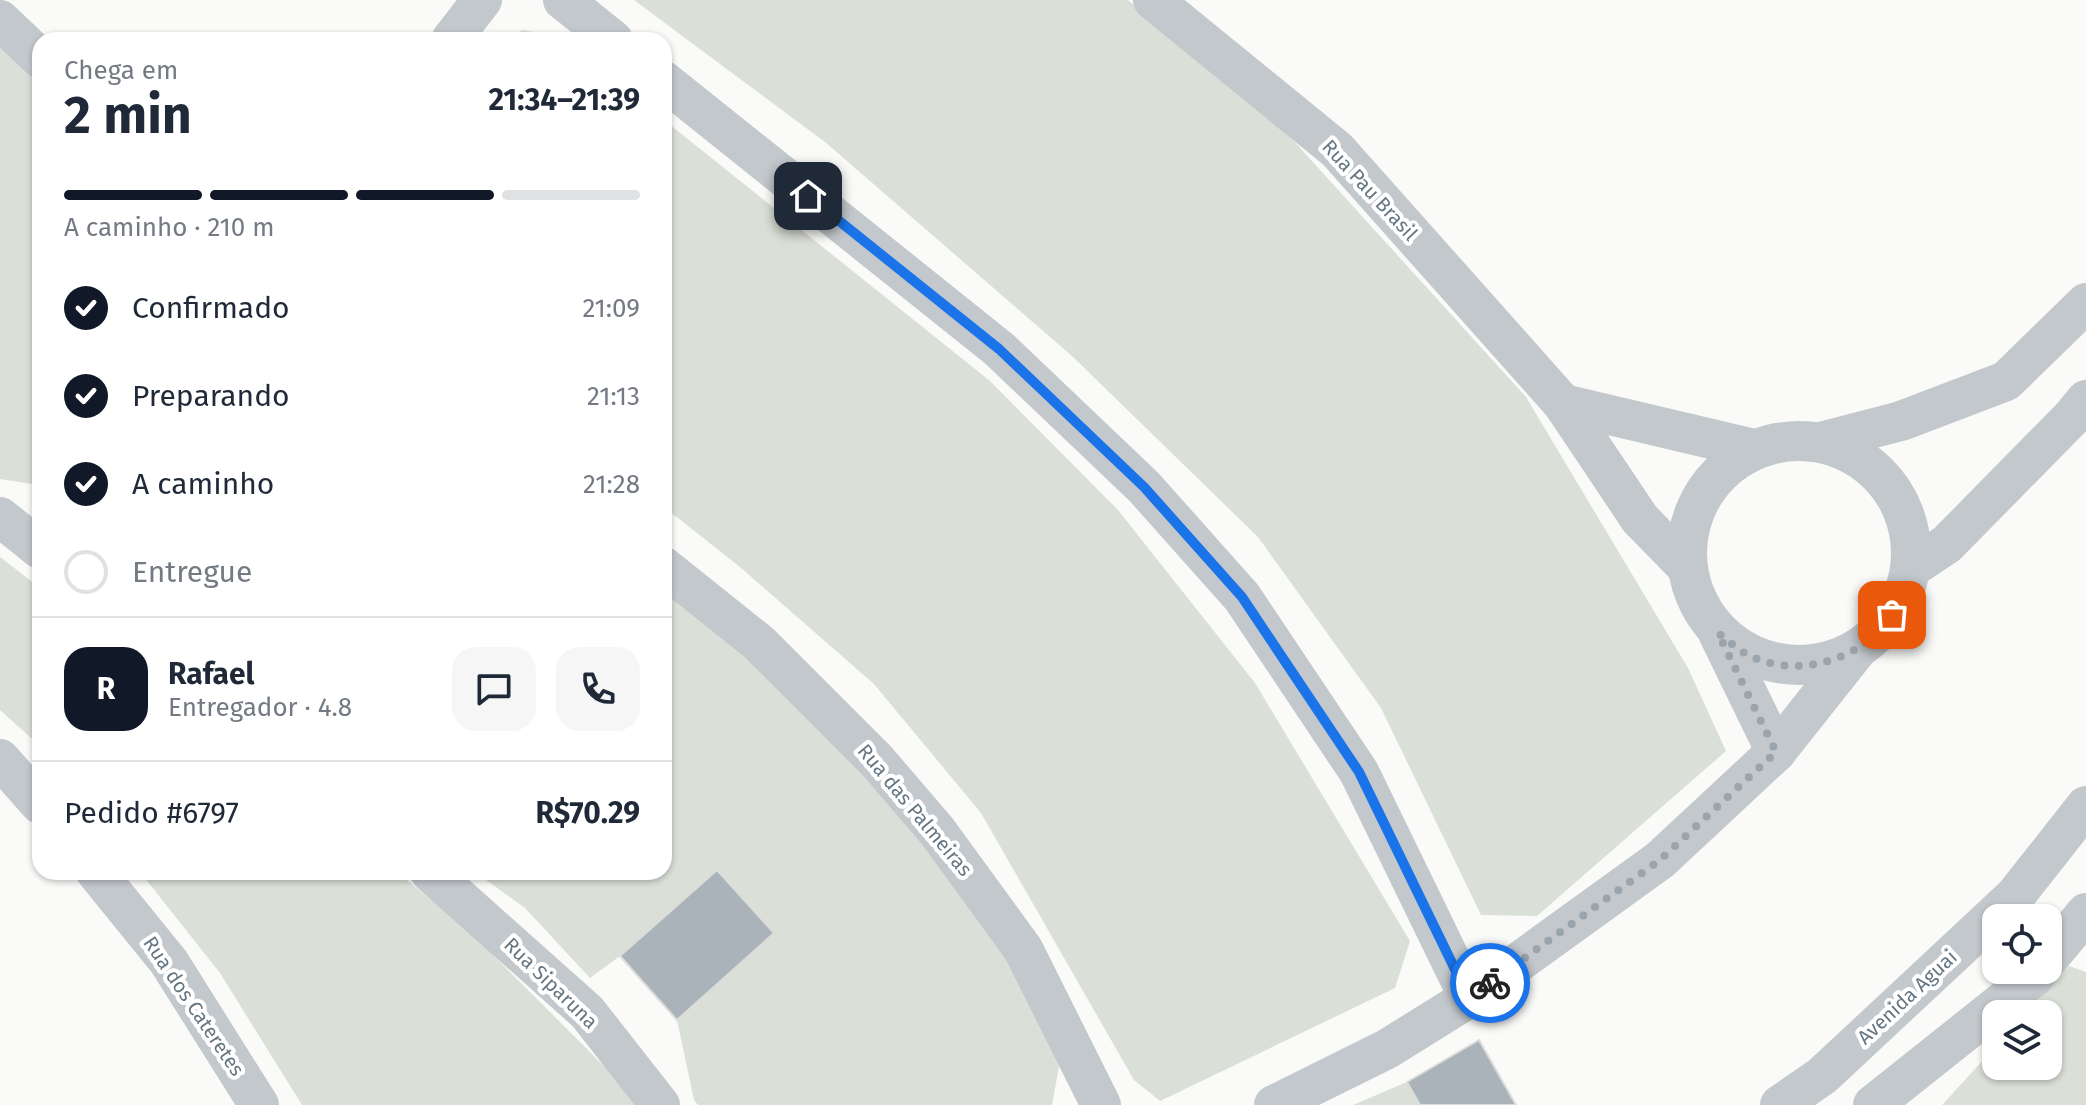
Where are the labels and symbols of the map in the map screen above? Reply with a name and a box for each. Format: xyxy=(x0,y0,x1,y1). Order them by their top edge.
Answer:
street label: Rua Pau Brasil xyxy=(1317,135,1423,245)
pin xyxy=(774,162,842,230)
pin xyxy=(1858,581,1926,649)
street label: Rua das Palmeiras xyxy=(853,739,977,881)
street label: Rua dos Cateretes xyxy=(138,932,250,1080)
street label: Rua Siparuna xyxy=(499,932,603,1034)
courier xyxy=(1450,943,1530,1023)
street label: Avenida Aguai xyxy=(1852,945,1962,1049)

